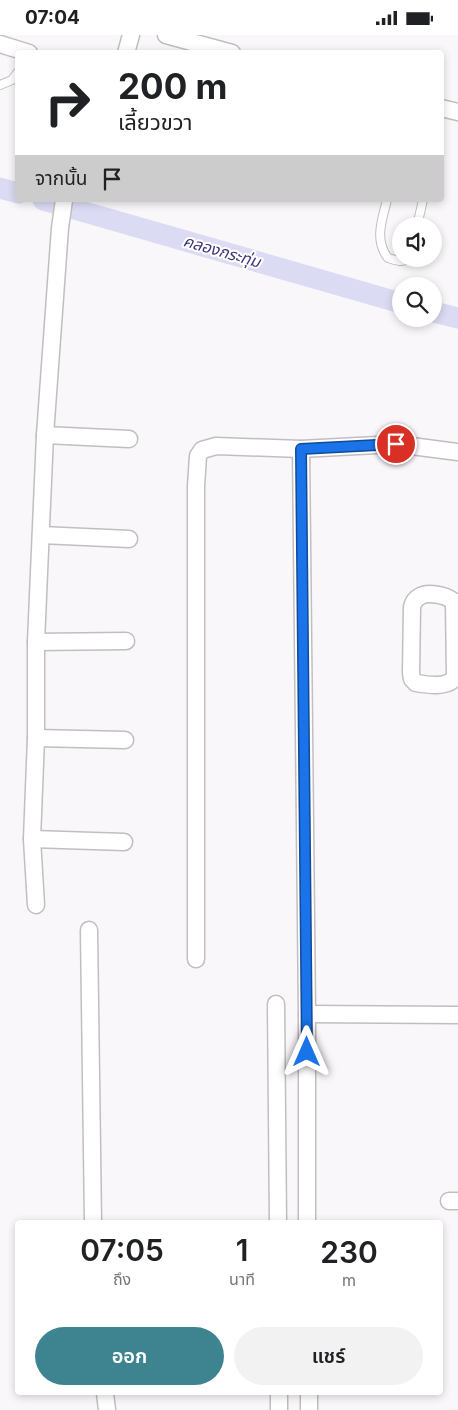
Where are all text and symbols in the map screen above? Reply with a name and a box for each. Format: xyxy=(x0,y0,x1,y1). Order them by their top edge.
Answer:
text: 07:04 xyxy=(25,6,80,29)
text: 200 m xyxy=(118,65,227,107)
icon: right xyxy=(35,70,100,135)
text: เลี้ยวขวา xyxy=(118,109,193,135)
icon: arrive xyxy=(98,165,126,193)
text: จากนั้น xyxy=(35,167,88,190)
map controls xyxy=(392,217,442,327)
button: sound xyxy=(392,217,442,267)
water label: คลองกระทุ่ม xyxy=(181,230,264,273)
button: search xyxy=(392,277,442,327)
pin xyxy=(375,423,417,465)
icon: arrive xyxy=(382,430,410,458)
position arrow xyxy=(280,1025,332,1077)
text: 07:05 xyxy=(80,1232,164,1268)
text: 1 xyxy=(236,1232,248,1268)
text: 230 xyxy=(320,1234,378,1270)
text: ถึง xyxy=(113,1269,131,1289)
text: นาที xyxy=(229,1269,255,1289)
text: m xyxy=(342,1270,356,1290)
button: ออก xyxy=(35,1327,224,1385)
button: แชร์ xyxy=(234,1327,423,1385)

